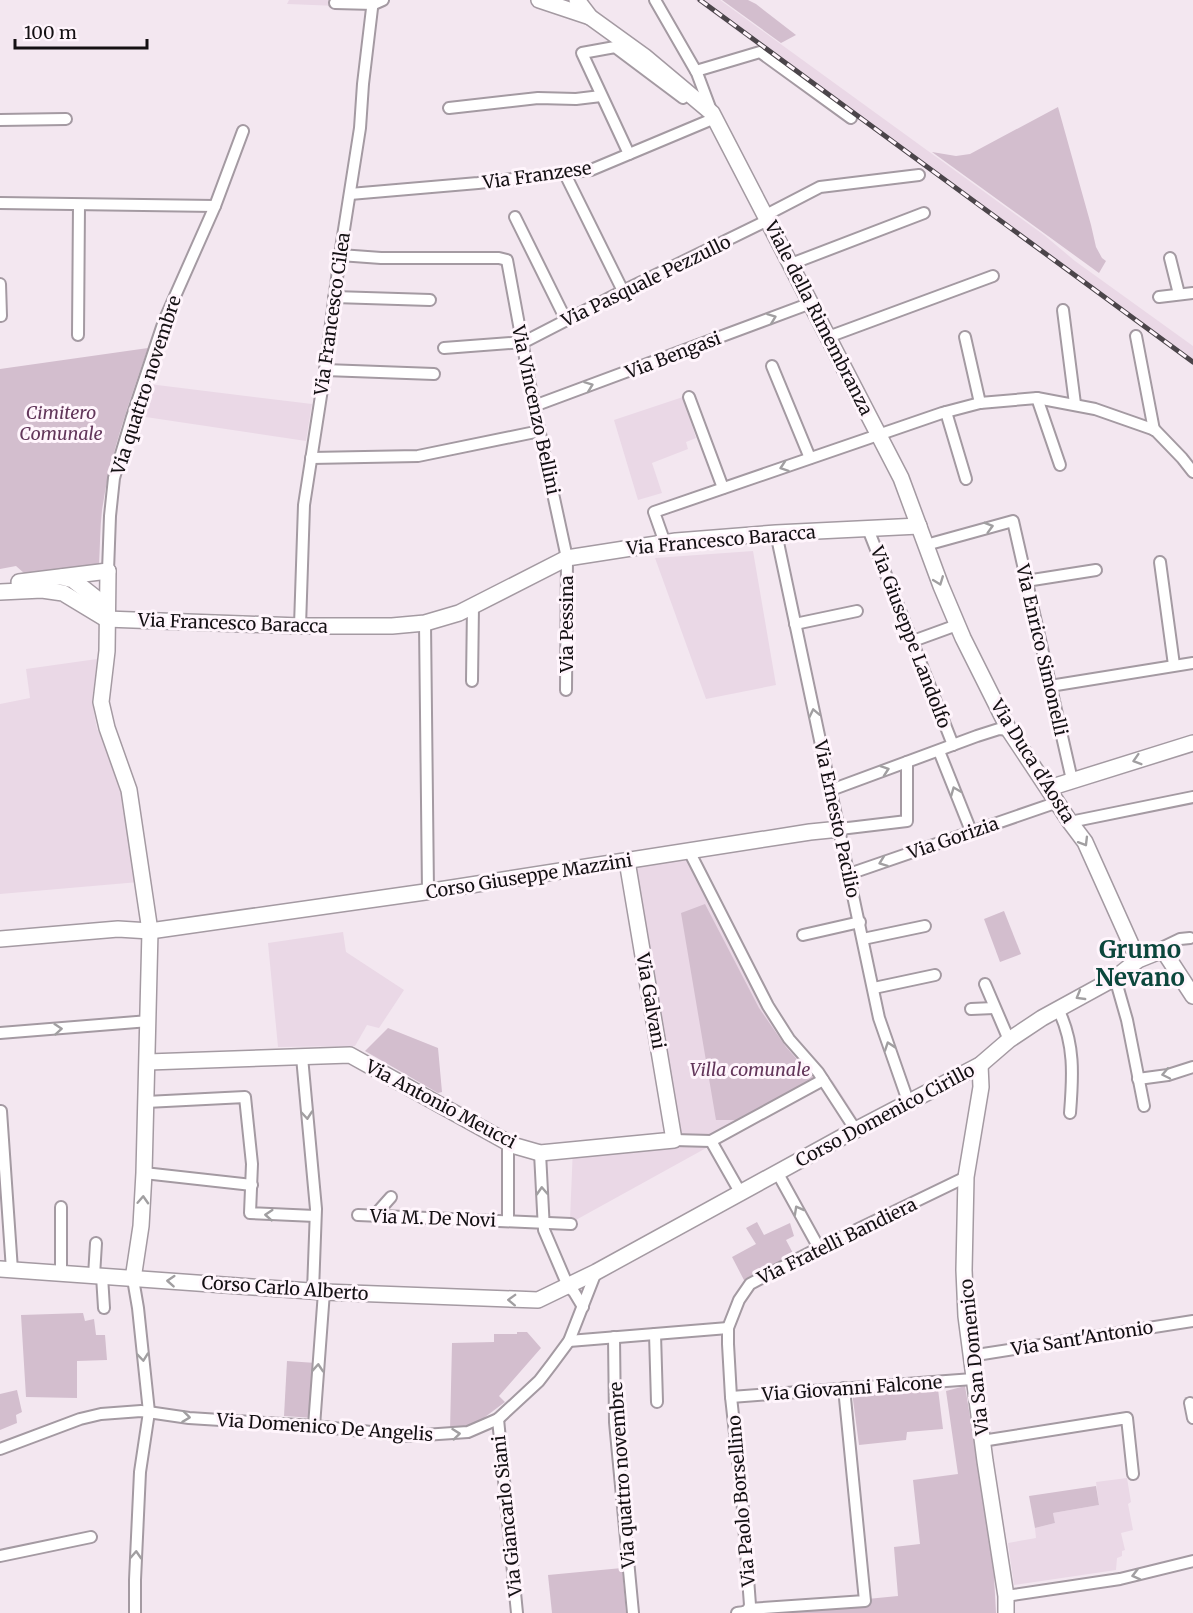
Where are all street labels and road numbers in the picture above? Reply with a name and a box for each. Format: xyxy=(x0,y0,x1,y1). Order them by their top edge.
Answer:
street label: Via Franzese xyxy=(480,156,593,194)
street label: Viale della Rimembranza xyxy=(759,216,878,419)
street label: Via Pasquale Pezzullo xyxy=(557,230,735,332)
street label: Via Francesco Cilea xyxy=(309,231,355,398)
street label: Via quattro novembre xyxy=(106,293,186,478)
street label: Via Vincenzo Bellini xyxy=(507,322,565,497)
street label: Via Bengasi xyxy=(621,326,724,384)
street label: Via Francesco Baracca xyxy=(624,520,817,560)
street label: Via Giuseppe Landolfo xyxy=(865,542,956,731)
street label: Via Enrico Simonelli xyxy=(1011,561,1073,738)
street label: Via Pessina xyxy=(555,575,578,674)
street label: Via Francesco Baracca xyxy=(137,608,329,638)
street label: Via Duca d'Aosta xyxy=(985,694,1080,827)
street label: Via Ernesto Pacilio xyxy=(809,737,865,900)
street label: Via Gorizia xyxy=(904,812,1002,865)
street label: Corso Giuseppe Mazzini xyxy=(424,848,634,904)
street label: Via Galvani xyxy=(631,950,671,1051)
street label: Via Antonio Meucci xyxy=(361,1054,521,1154)
street label: Corso Domenico Cirillo xyxy=(792,1058,978,1172)
street label: Via Fratelli Bandiera xyxy=(753,1192,921,1290)
street label: Via M. De Novi xyxy=(369,1204,497,1232)
street label: Corso Carlo Alberto xyxy=(201,1271,369,1305)
street label: Via San Domenico xyxy=(954,1278,994,1437)
street label: Via Sant'Antonio xyxy=(1008,1315,1155,1361)
street label: Via Giovanni Falcone xyxy=(760,1370,943,1406)
street label: Via quattro novembre xyxy=(604,1381,640,1570)
street label: Via Domenico De Angelis xyxy=(215,1408,434,1446)
street label: Via Paolo Borsellino xyxy=(722,1414,760,1589)
street label: Via Giancarlo Siani xyxy=(487,1434,527,1599)

